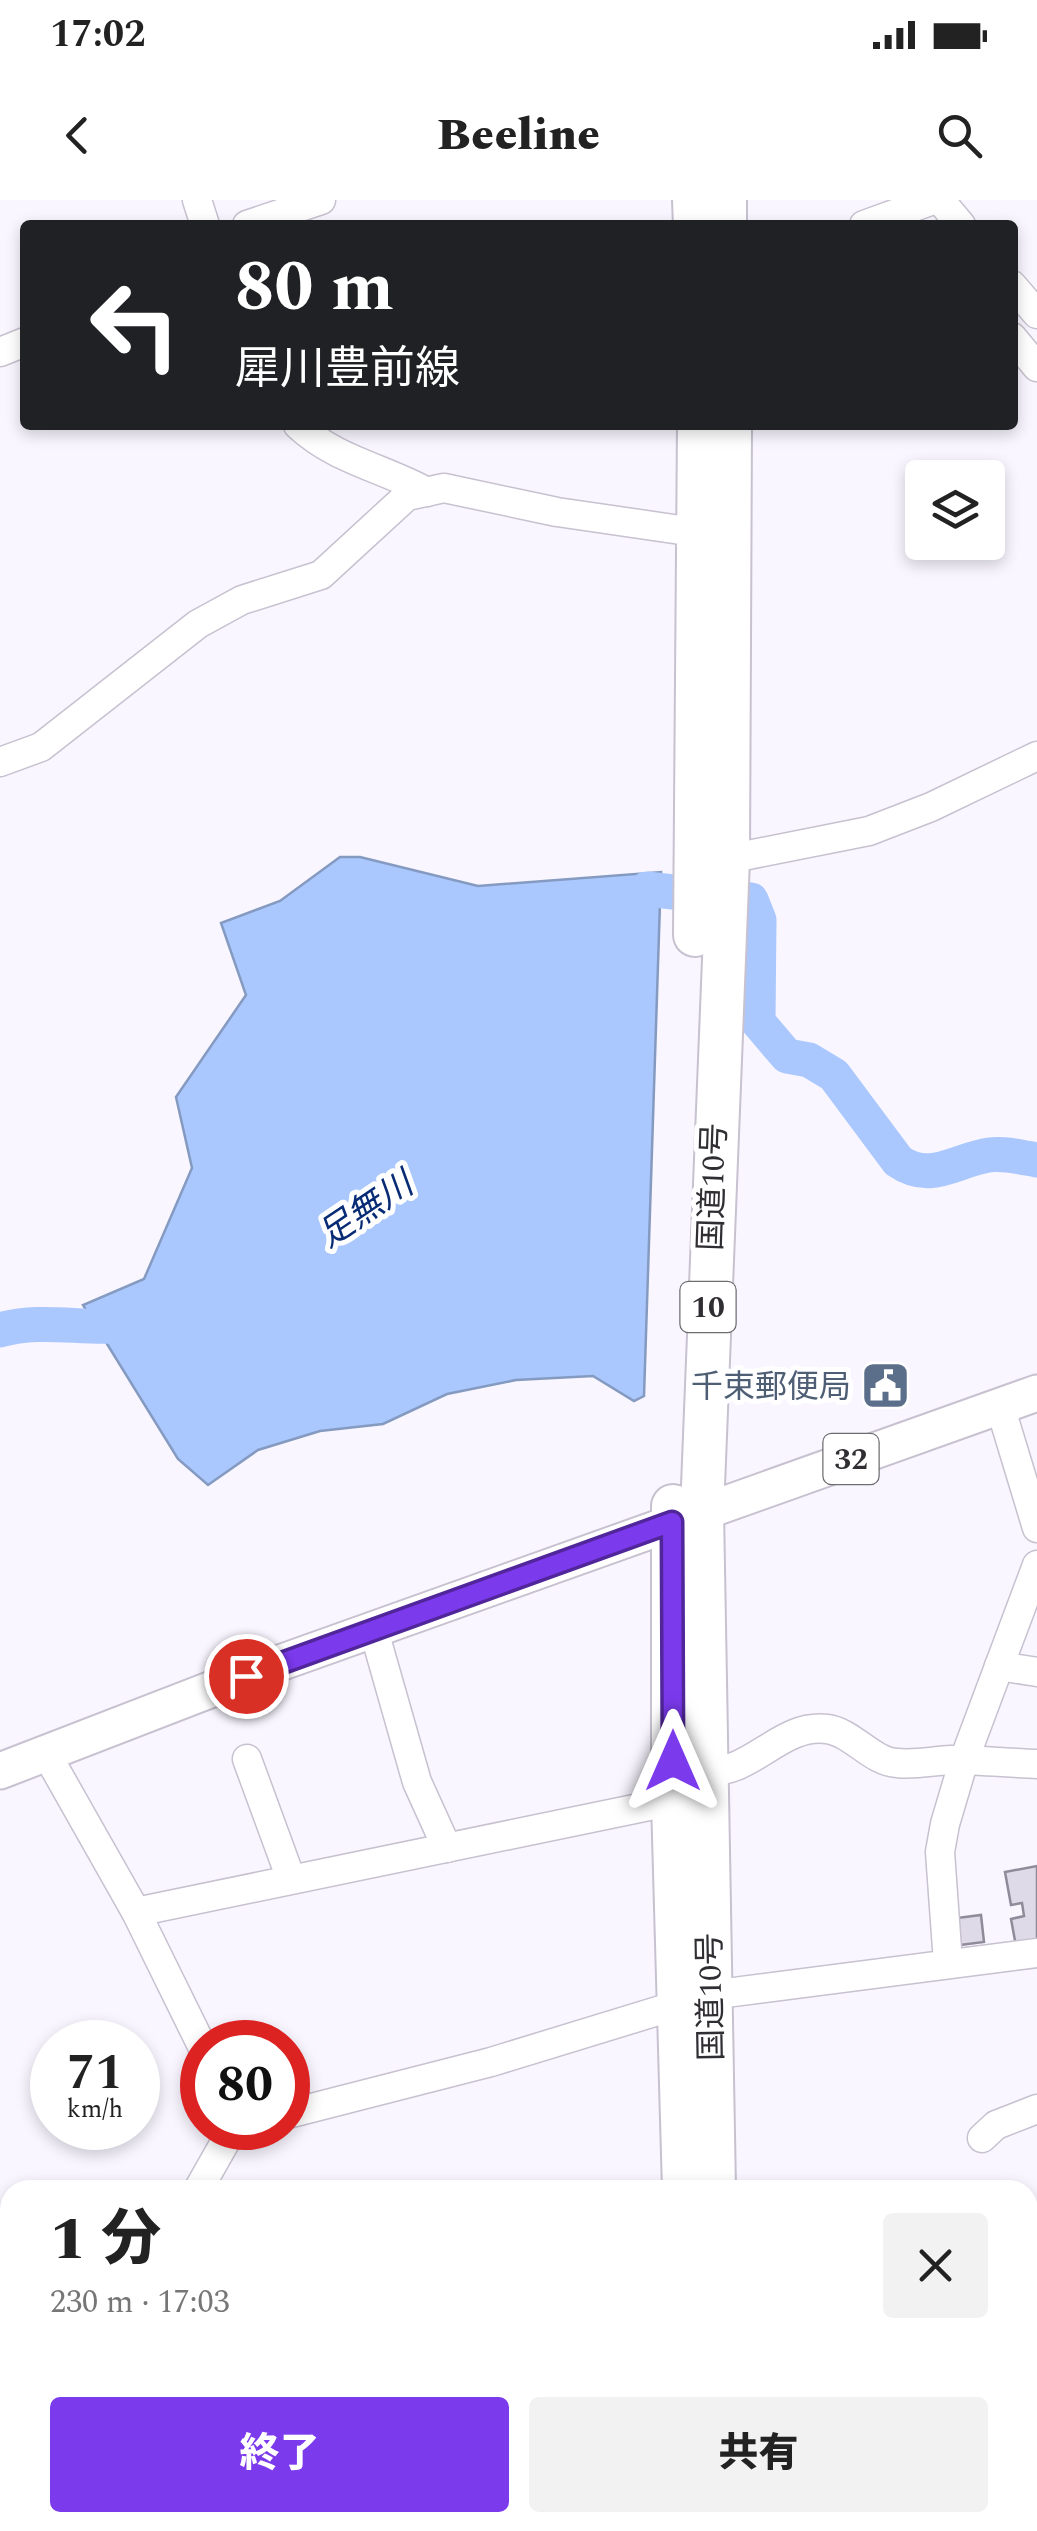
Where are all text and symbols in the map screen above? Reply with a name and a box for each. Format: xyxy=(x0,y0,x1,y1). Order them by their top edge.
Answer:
text: 17:02 xyxy=(50,6,145,64)
text: Beeline xyxy=(437,101,600,170)
icon: back xyxy=(50,108,105,163)
icon: search xyxy=(932,108,987,163)
text: 80 m xyxy=(235,235,394,341)
icon: left xyxy=(70,260,200,390)
text: 犀川豊前線 xyxy=(235,335,460,404)
map controls xyxy=(905,460,1005,560)
button: layers xyxy=(905,460,1005,560)
street label: 国道10号 xyxy=(687,1122,740,1252)
water label: 足無川 xyxy=(307,1157,427,1262)
road number: 10 xyxy=(680,1282,736,1332)
public building icon: 千束郵便局 xyxy=(860,1360,912,1412)
place label: 千束郵便局 xyxy=(691,1363,851,1412)
road number: 32 xyxy=(824,1434,878,1484)
pin xyxy=(204,1634,289,1719)
icon: arrive xyxy=(219,1649,274,1704)
position arrow xyxy=(621,1709,725,1813)
street label: 国道10号 xyxy=(686,1933,737,2061)
speed limit sign: 80 xyxy=(180,2020,310,2150)
text: 71 xyxy=(67,2035,123,2111)
text: km/h xyxy=(67,2091,123,2129)
text: 1 分 xyxy=(50,2194,161,2286)
button: close xyxy=(883,2213,988,2318)
text: 230 m · 17:03 xyxy=(50,2278,230,2327)
button: 終了 xyxy=(50,2397,509,2512)
button: 共有 xyxy=(529,2397,988,2512)

